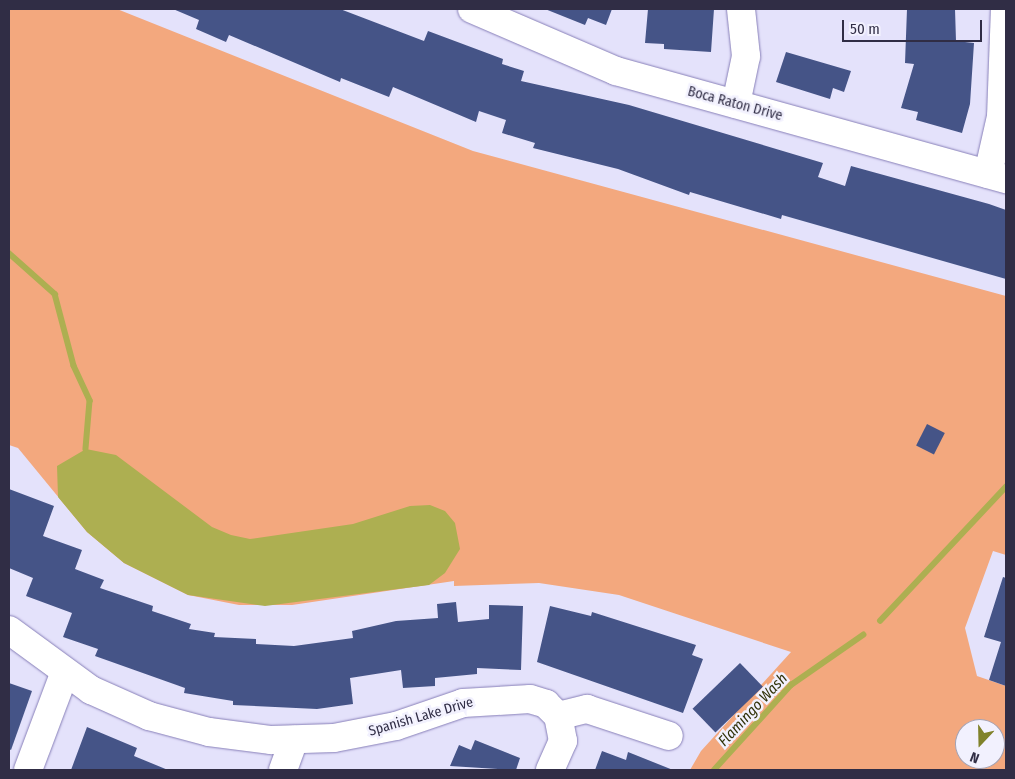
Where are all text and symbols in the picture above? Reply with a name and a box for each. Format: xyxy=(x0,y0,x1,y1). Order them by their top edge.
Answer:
scale bar xyxy=(845,10,985,42)
text: 50 m xyxy=(850,20,880,38)
street label: Boca Raton Drive xyxy=(686,83,784,125)
water label: Flamingo Wash xyxy=(715,670,791,750)
street label: Spanish Lake Drive xyxy=(367,694,475,740)
north arrow xyxy=(955,719,1005,769)
text: N xyxy=(968,748,982,767)

